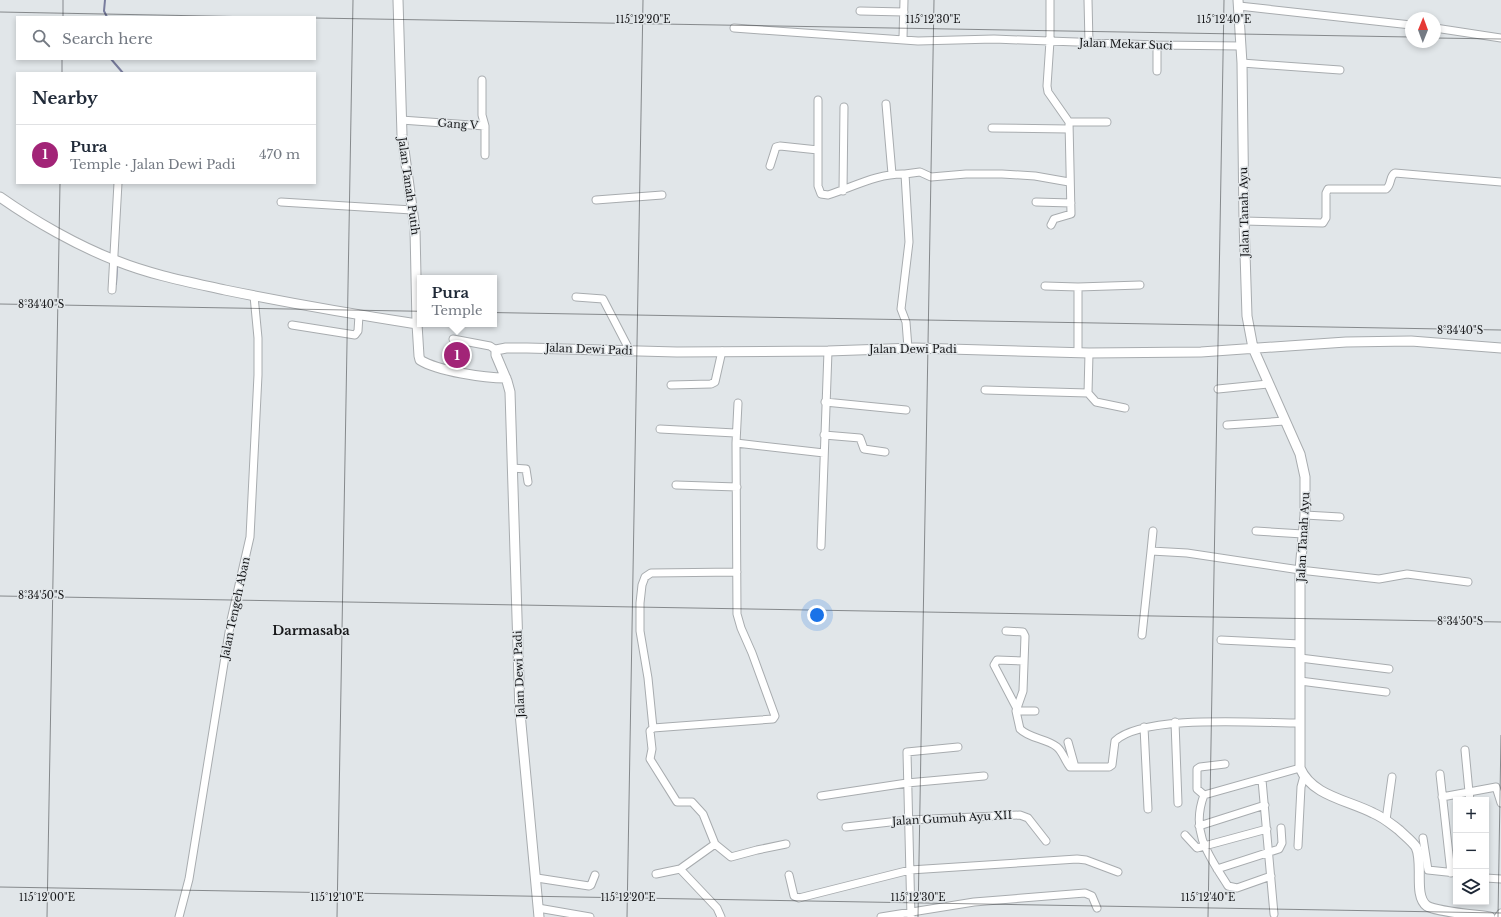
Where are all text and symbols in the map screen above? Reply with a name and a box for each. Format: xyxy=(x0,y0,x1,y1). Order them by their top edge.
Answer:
north arrow xyxy=(1405,12,1441,48)
text: 115°12'20"E xyxy=(615,13,671,26)
text: 115°12'30"E xyxy=(905,13,961,26)
text: 115°12'40"E xyxy=(1197,13,1251,26)
search box xyxy=(16,16,316,60)
icon: search xyxy=(30,27,52,49)
text: Search here xyxy=(62,29,153,48)
street label: Jalan Mekar Suci xyxy=(1077,35,1173,53)
text: Nearby xyxy=(32,88,98,109)
street label: Gang V xyxy=(437,116,479,132)
street label: Jalan Tanah Putih xyxy=(395,134,423,236)
text: Pura xyxy=(70,137,107,156)
text: 1 xyxy=(42,146,48,163)
text: 470 m xyxy=(259,146,300,163)
text: Temple · Jalan Dewi Padi xyxy=(70,156,235,173)
street label: Jalan Tanah Ayu xyxy=(1236,166,1252,259)
popup xyxy=(417,275,497,327)
text: Pura xyxy=(432,283,469,302)
text: 8°34'40"S xyxy=(18,298,64,311)
text: Temple xyxy=(432,302,482,319)
text: 8°34'40"S xyxy=(1437,324,1483,337)
pin: 1 xyxy=(444,340,470,370)
street label: Jalan Dewi Padi xyxy=(543,340,633,358)
street label: Jalan Dewi Padi xyxy=(867,342,957,356)
street label: Jalan Tanah Ayu xyxy=(1294,491,1312,584)
street label: Jalan Tengeh Aban xyxy=(217,555,253,662)
text: 8°34'50"S xyxy=(18,589,64,602)
your location xyxy=(807,605,827,625)
text: 8°34'50"S xyxy=(1437,615,1483,628)
district label: Darmasaba xyxy=(272,622,350,639)
street label: Jalan Dewi Padi xyxy=(510,630,528,720)
map controls xyxy=(1453,797,1489,905)
button: + xyxy=(1453,797,1489,833)
street label: Jalan Gumuh Ayu XII xyxy=(890,808,1013,828)
button: − xyxy=(1453,833,1489,869)
button: layers xyxy=(1453,869,1489,905)
text: 115°12'00"E xyxy=(19,891,75,904)
text: 115°12'10"E xyxy=(310,891,364,904)
text: 115°12'20"E xyxy=(600,891,656,904)
text: 115°12'30"E xyxy=(890,891,946,904)
text: 115°12'40"E xyxy=(1181,891,1235,904)

